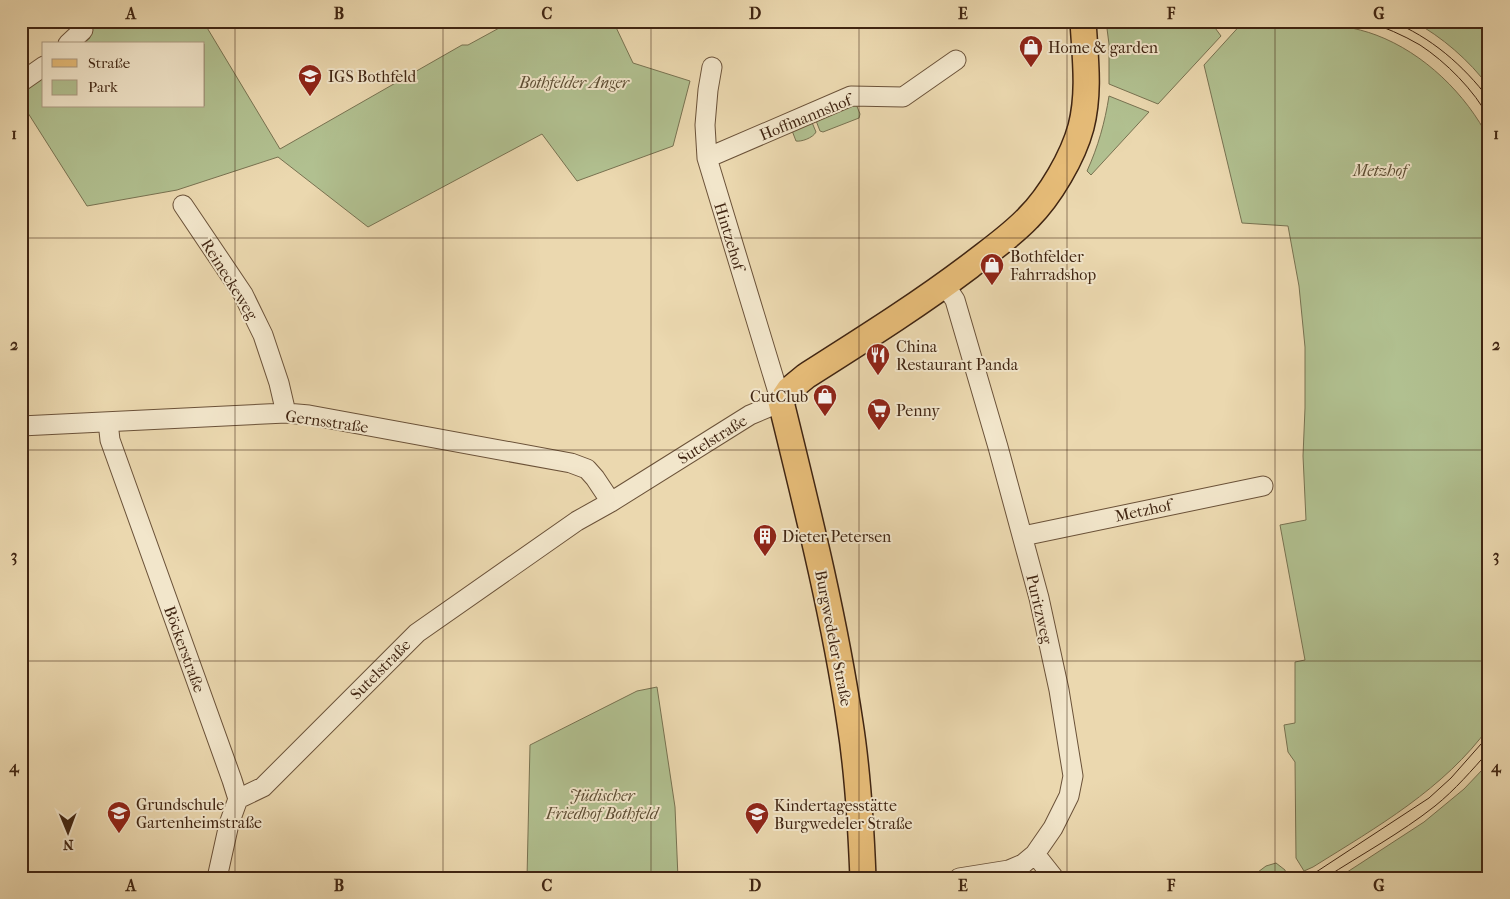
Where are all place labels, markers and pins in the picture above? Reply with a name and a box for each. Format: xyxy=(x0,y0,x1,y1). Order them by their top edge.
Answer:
shop icon: Home & garden xyxy=(1018,34,1044,68)
place label: Home & garden xyxy=(1048,38,1159,57)
school or university icon: IGS Bothfeld xyxy=(297,63,323,97)
place label: IGS Bothfeld xyxy=(328,67,416,86)
place label: Bothfelder Fahrradshop xyxy=(1010,247,1096,284)
shop icon: Bothfelder Fahrradshop xyxy=(979,252,1005,286)
place label: China Restaurant Panda xyxy=(896,337,1019,374)
restaurant icon: China Restaurant Panda xyxy=(865,342,891,376)
shop icon: CutClub xyxy=(812,383,838,417)
place label: CutClub xyxy=(750,387,808,406)
supermarket icon: Penny xyxy=(866,397,892,431)
place label: Penny xyxy=(896,401,940,420)
building icon: Dieter Petersen xyxy=(752,523,778,557)
place label: Dieter Petersen xyxy=(782,527,892,546)
place label: Grundschule Gartenheimstraße xyxy=(136,795,262,832)
place label: Kindertagesstätte Burgwedeler Straße xyxy=(774,796,913,833)
school or university icon: Grundschule Gartenheimstraße xyxy=(106,800,132,834)
school or university icon: Kindertagesstätte Burgwedeler Straße xyxy=(744,801,770,835)

